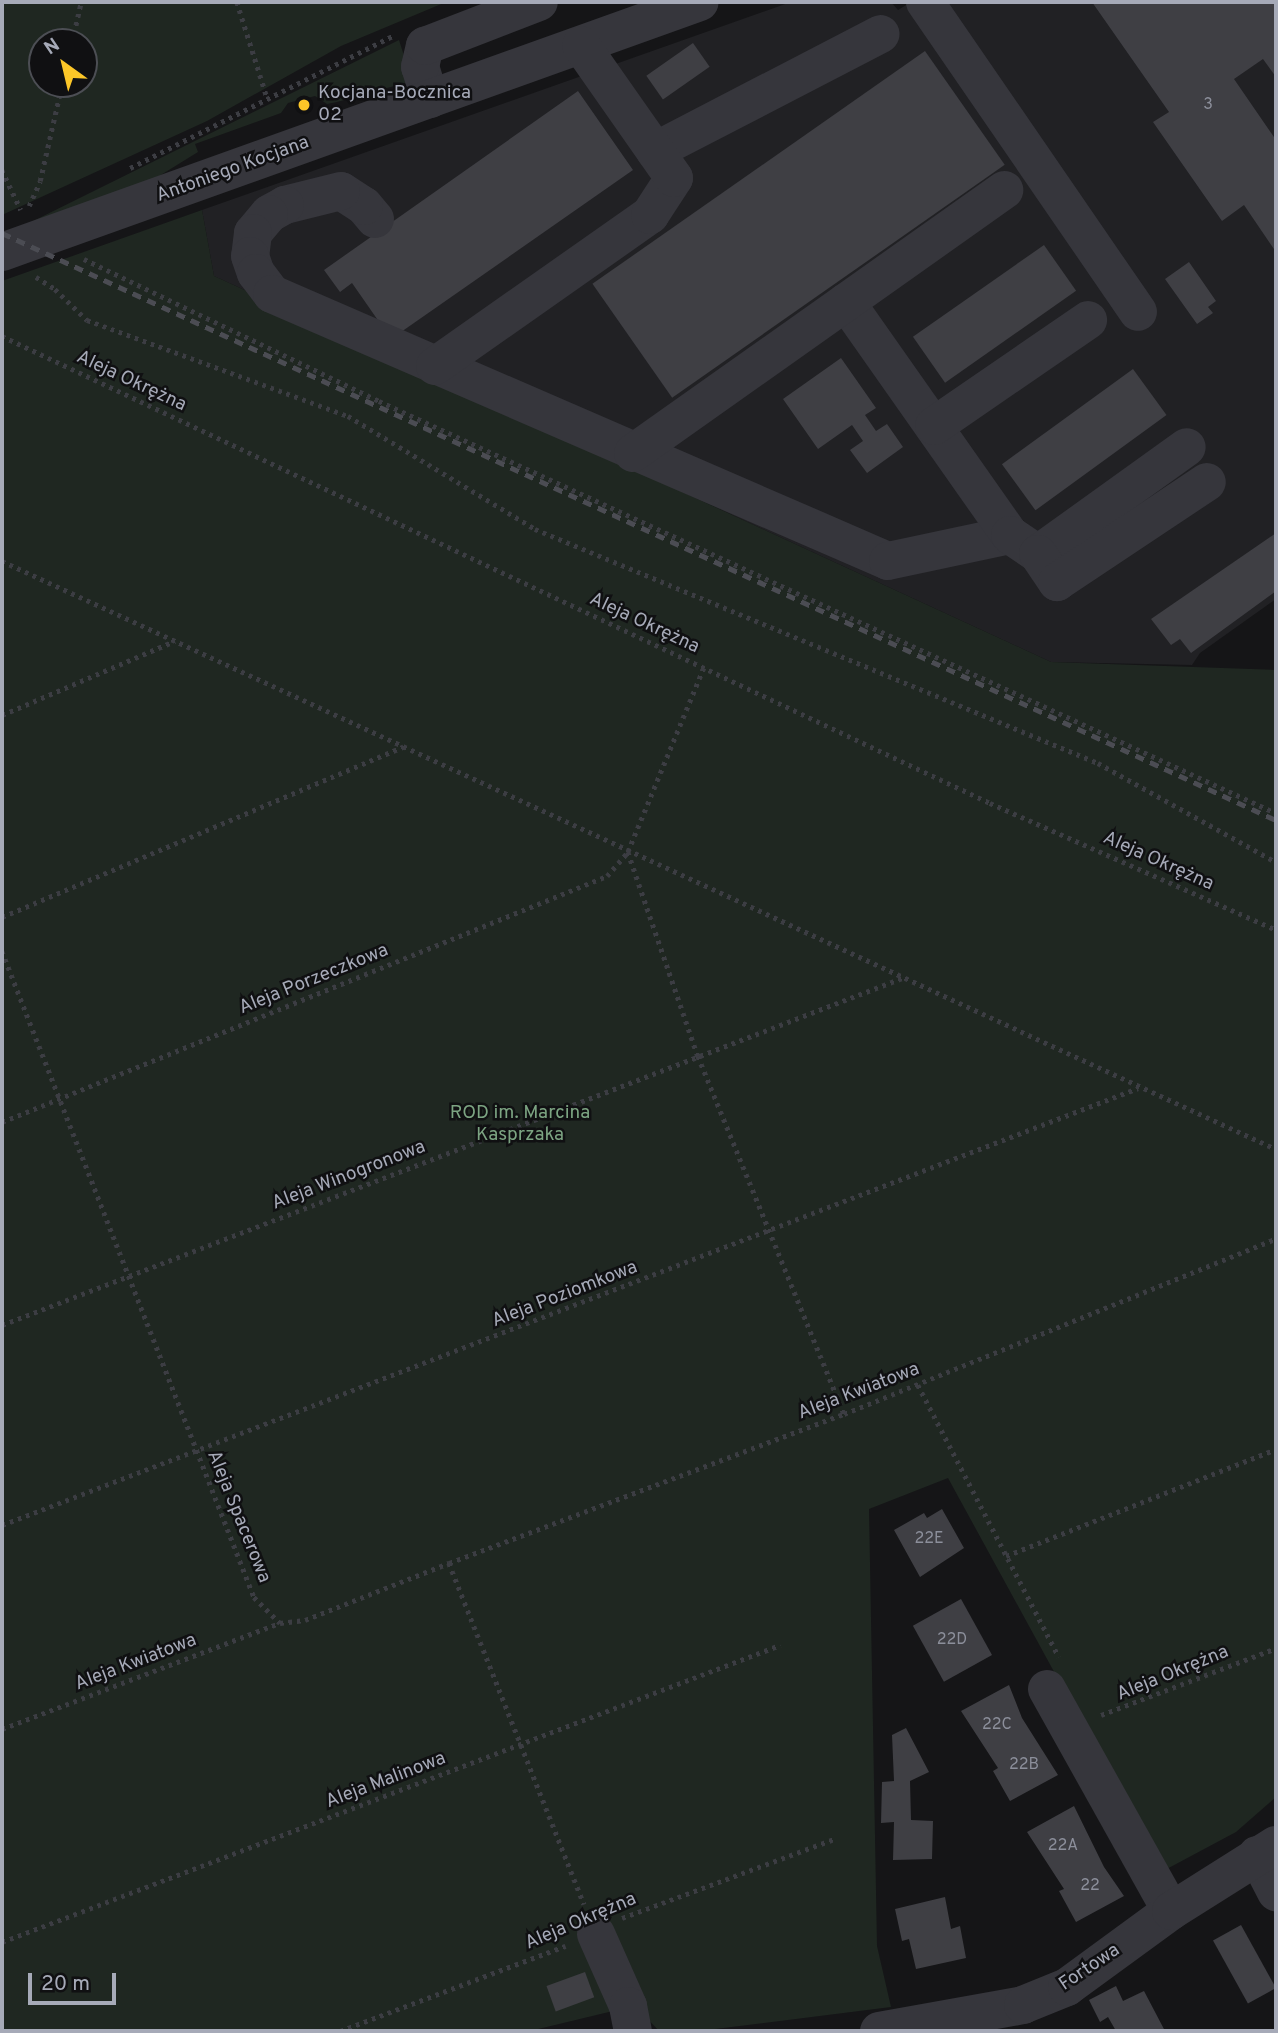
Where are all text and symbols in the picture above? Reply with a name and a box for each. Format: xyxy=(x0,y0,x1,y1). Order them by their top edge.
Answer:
north arrow xyxy=(28,28,98,98)
text: N xyxy=(40,33,65,61)
place label: Kocjana-Bocznica 02 xyxy=(318,83,471,127)
house number: 3 xyxy=(1203,95,1213,115)
marker: Kocjana-Bocznica 02 xyxy=(296,97,312,113)
street label: Antoniego Kocjana xyxy=(154,132,312,208)
street label: Aleja Okrężna xyxy=(72,347,190,417)
street label: Aleja Okrężna xyxy=(585,589,703,659)
street label: Aleja Okrężna xyxy=(1099,827,1217,897)
street label: Aleja Porzeczkowa xyxy=(236,940,392,1020)
park label: ROD im. Marcina Kasprzaka xyxy=(450,1103,590,1147)
street label: Aleja Winogronowa xyxy=(269,1136,429,1216)
street label: Aleja Poziomkowa xyxy=(489,1257,641,1333)
street label: Aleja Kwiatowa xyxy=(795,1358,923,1426)
street label: Aleja Spacerowa xyxy=(201,1447,275,1587)
house number: 22E xyxy=(914,1529,944,1549)
street label: Aleja Kwiatowa xyxy=(72,1629,200,1697)
house number: 22D xyxy=(937,1630,967,1650)
street label: Aleja Okrężna xyxy=(1114,1641,1232,1707)
house number: 22C xyxy=(982,1715,1012,1735)
street label: Aleja Malinowa xyxy=(323,1748,449,1814)
house number: 22B xyxy=(1009,1755,1039,1775)
house number: 22A xyxy=(1048,1836,1078,1856)
house number: 22 xyxy=(1080,1876,1100,1896)
street label: Aleja Okrężna xyxy=(522,1888,640,1956)
street label: Fortowa xyxy=(1055,1939,1125,1997)
scale bar xyxy=(32,1960,119,2004)
text: 20 m xyxy=(41,1971,90,1998)

